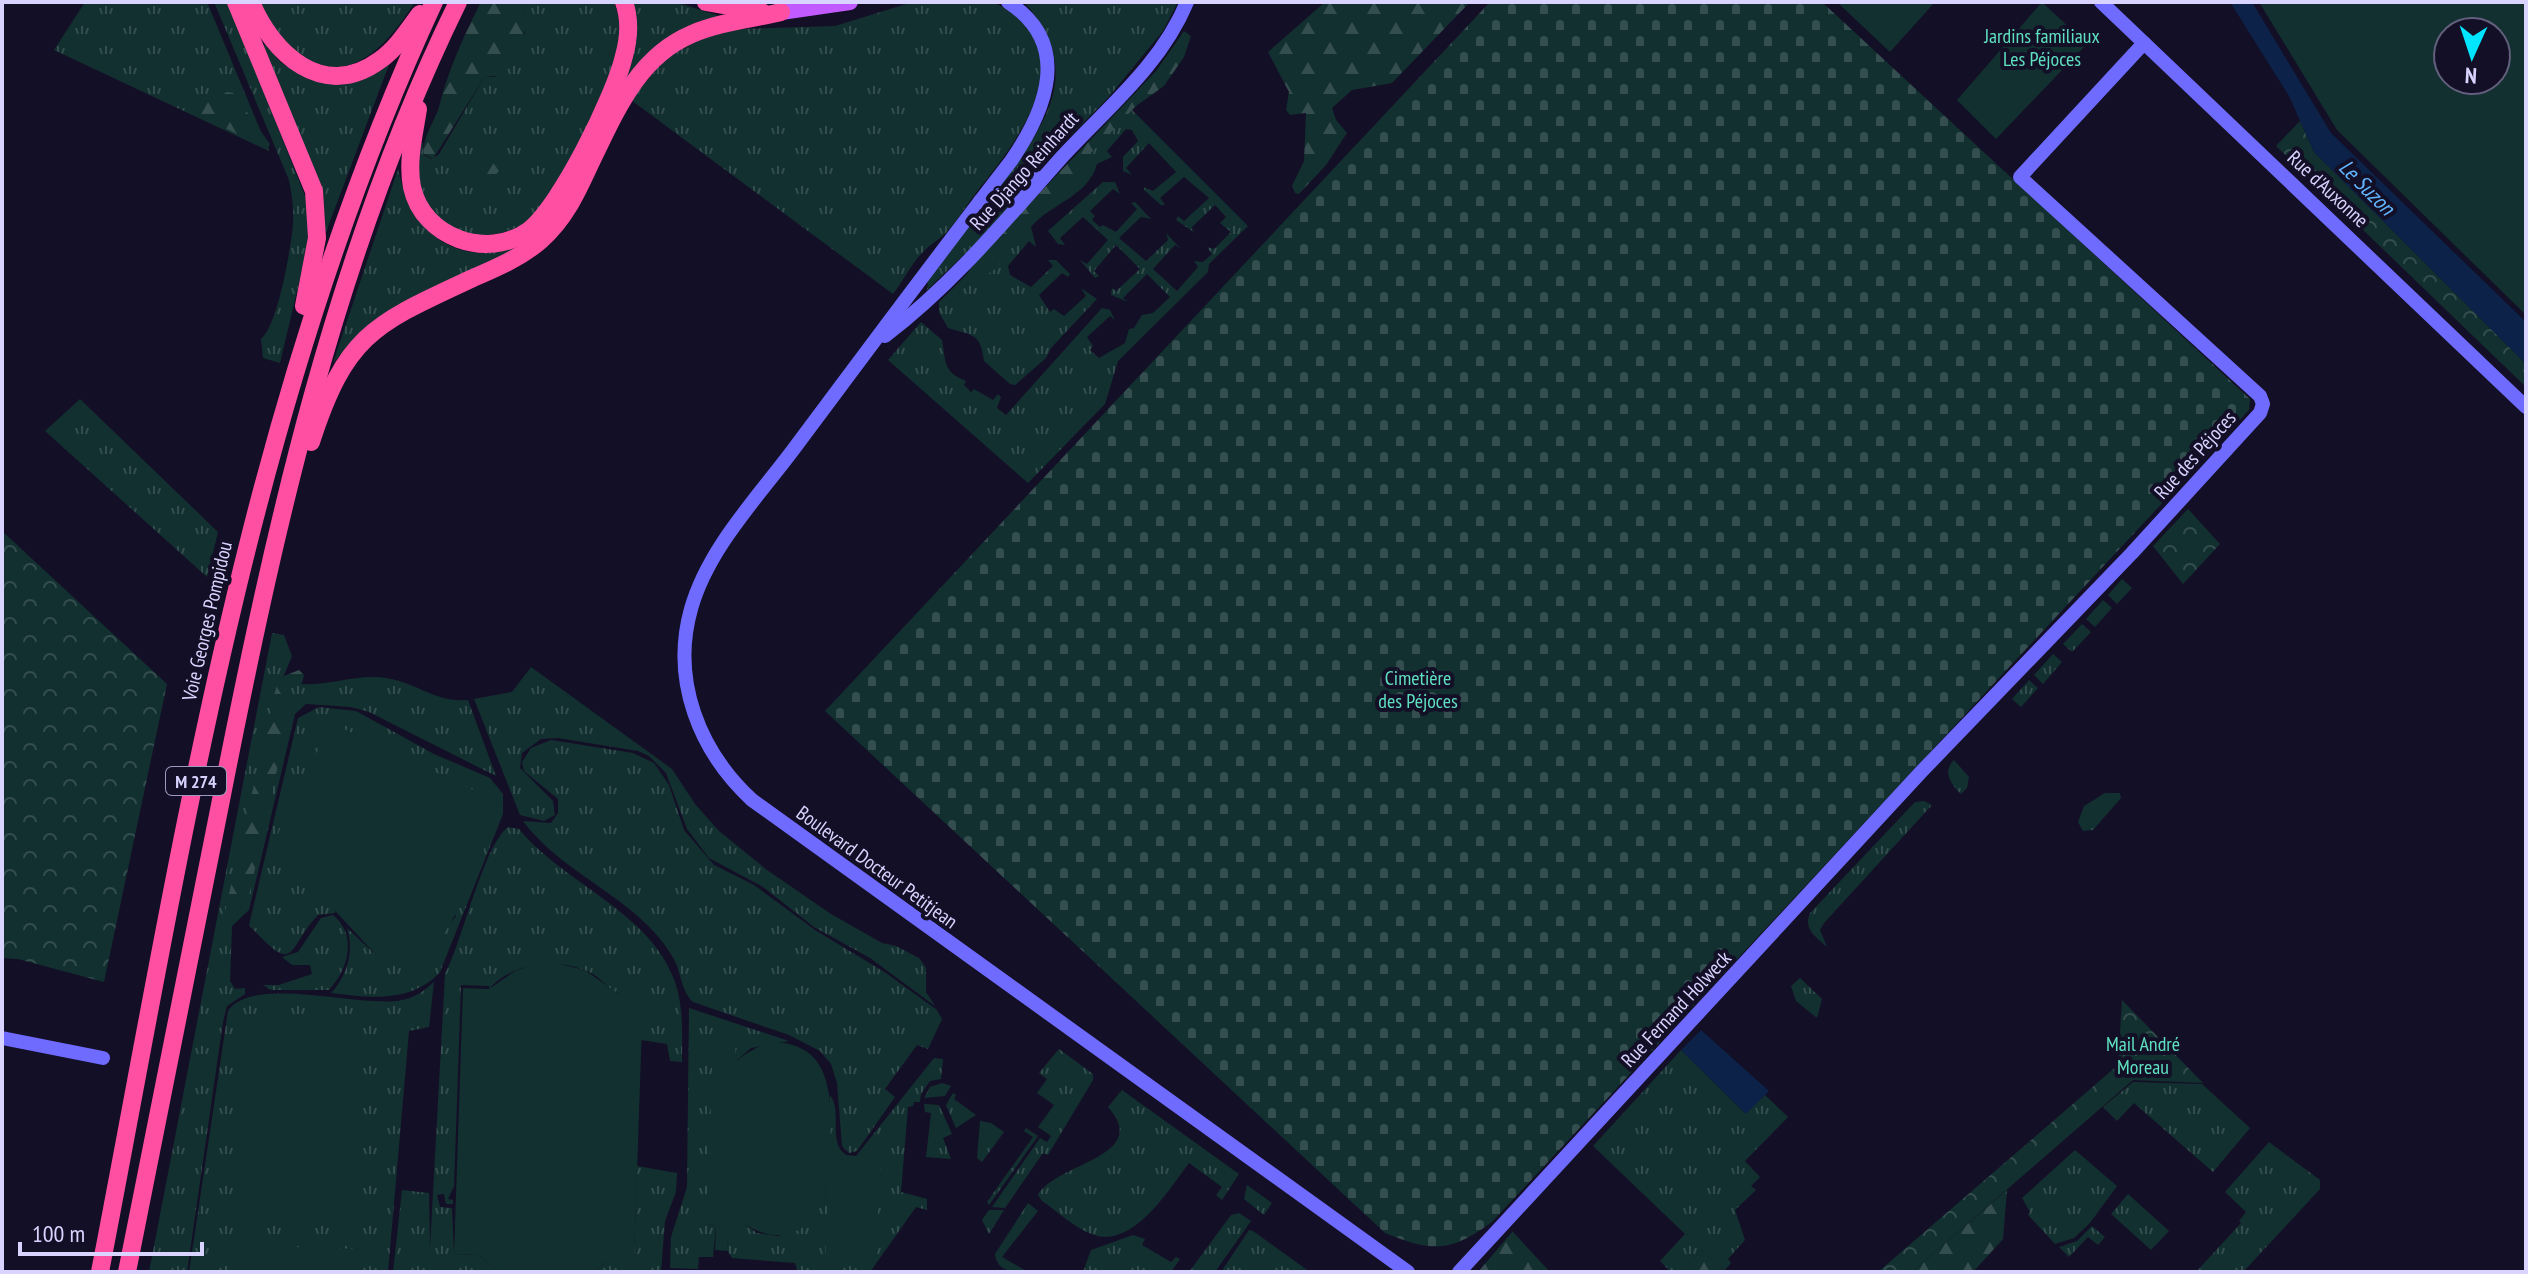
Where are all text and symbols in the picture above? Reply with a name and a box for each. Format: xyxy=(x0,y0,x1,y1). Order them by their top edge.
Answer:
north arrow xyxy=(2432,16,2512,96)
park label: Jardins familiaux Les Péjoces xyxy=(1983,23,2100,72)
text: N xyxy=(2464,62,2478,90)
street label: Rue Django Reinhardt xyxy=(964,106,1084,236)
street label: Rue d'Auxonne xyxy=(2282,145,2374,233)
water label: Le Suzon xyxy=(2333,153,2402,222)
street label: Rue des Péjoces xyxy=(2148,405,2242,505)
street label: Voie Georges Pompidou xyxy=(176,539,238,704)
park label: Cimetière des Péjoces xyxy=(1378,665,1458,714)
road number: M 274 xyxy=(166,767,226,795)
street label: Boulevard Docteur Petitjean xyxy=(791,800,963,934)
street label: Rue Fernand Holweck xyxy=(1615,945,1737,1073)
park label: Mail André Moreau xyxy=(2106,1031,2180,1080)
scale bar xyxy=(20,1206,202,1256)
text: 100 m xyxy=(32,1218,85,1249)

